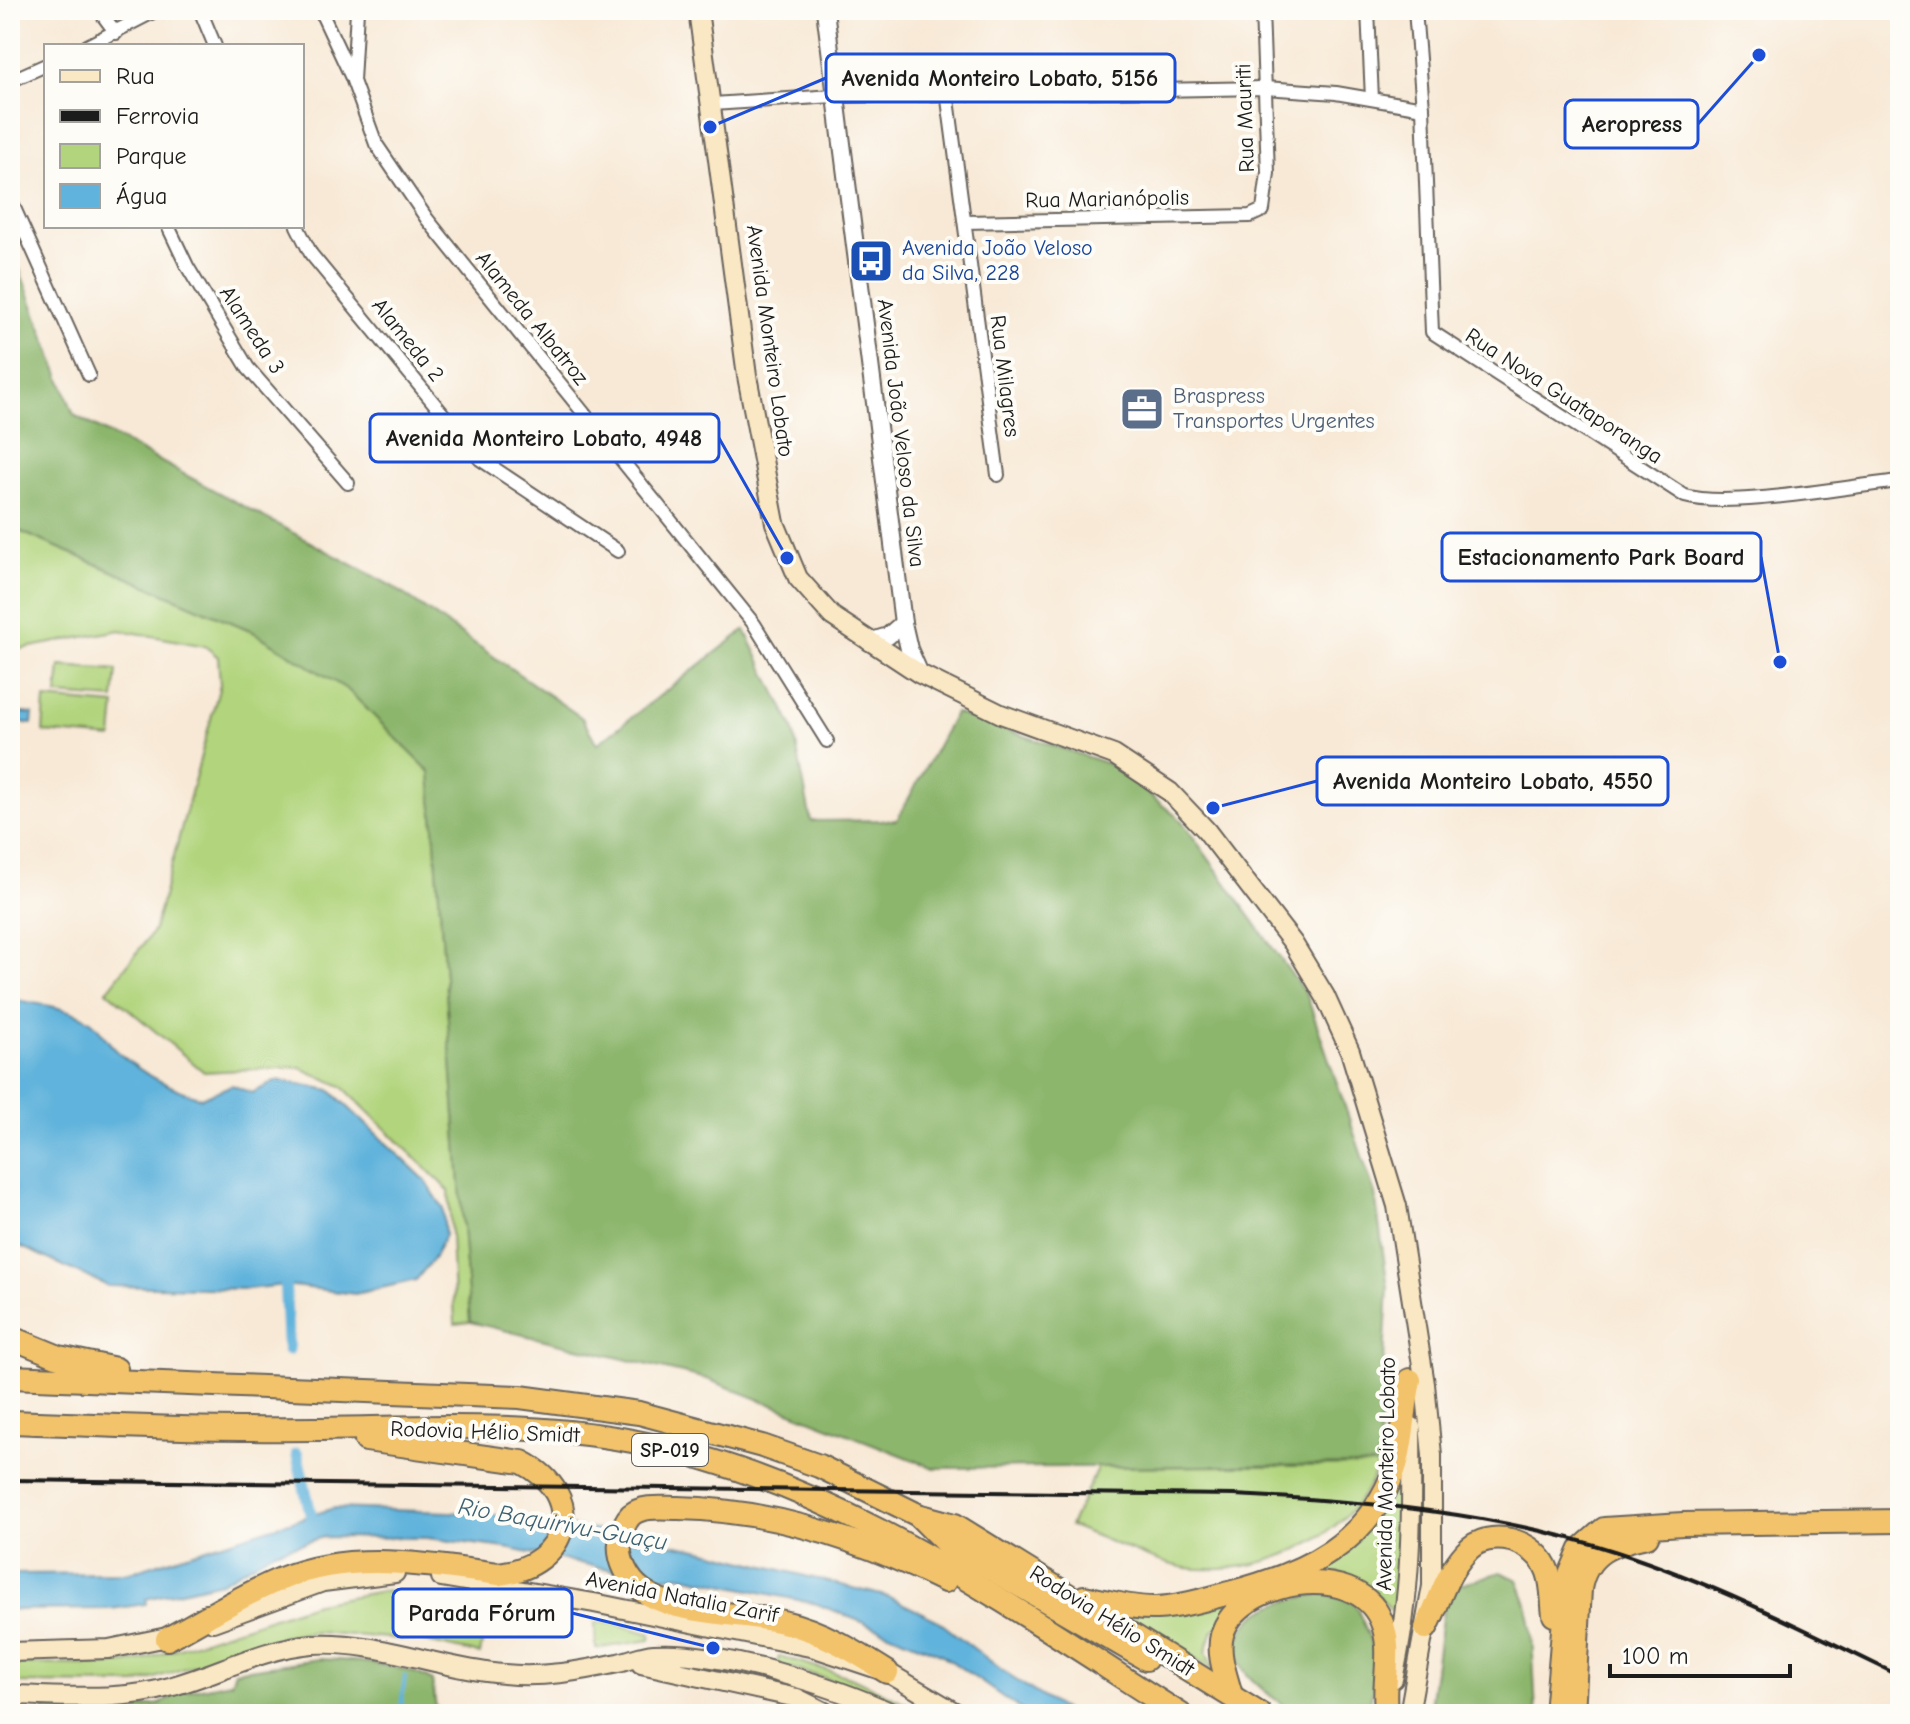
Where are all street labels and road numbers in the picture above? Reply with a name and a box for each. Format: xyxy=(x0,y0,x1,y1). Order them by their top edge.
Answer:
street label: Rua Mauriti xyxy=(1230,63,1260,173)
street label: Rua Marianópolis xyxy=(1025,185,1189,213)
street label: Avenida Monteiro Lobato xyxy=(741,223,799,459)
street label: Alameda Albatroz xyxy=(470,246,594,390)
street label: Alameda 3 xyxy=(214,281,290,379)
street label: Alameda 2 xyxy=(366,293,450,387)
street label: Avenida João Veloso da Silva xyxy=(872,297,930,569)
street label: Rua Milagres xyxy=(985,313,1025,439)
street label: Rua Nova Guataporanga xyxy=(1461,322,1667,470)
street label: Avenida Monteiro Lobato xyxy=(1371,1357,1401,1591)
street label: Rodovia Hélio Smidt xyxy=(390,1416,581,1448)
road number: SP-019 xyxy=(632,1434,708,1466)
street label: Rodovia Hélio Smidt xyxy=(1025,1560,1200,1683)
street label: Avenida Natalia Zarif xyxy=(584,1566,782,1629)

